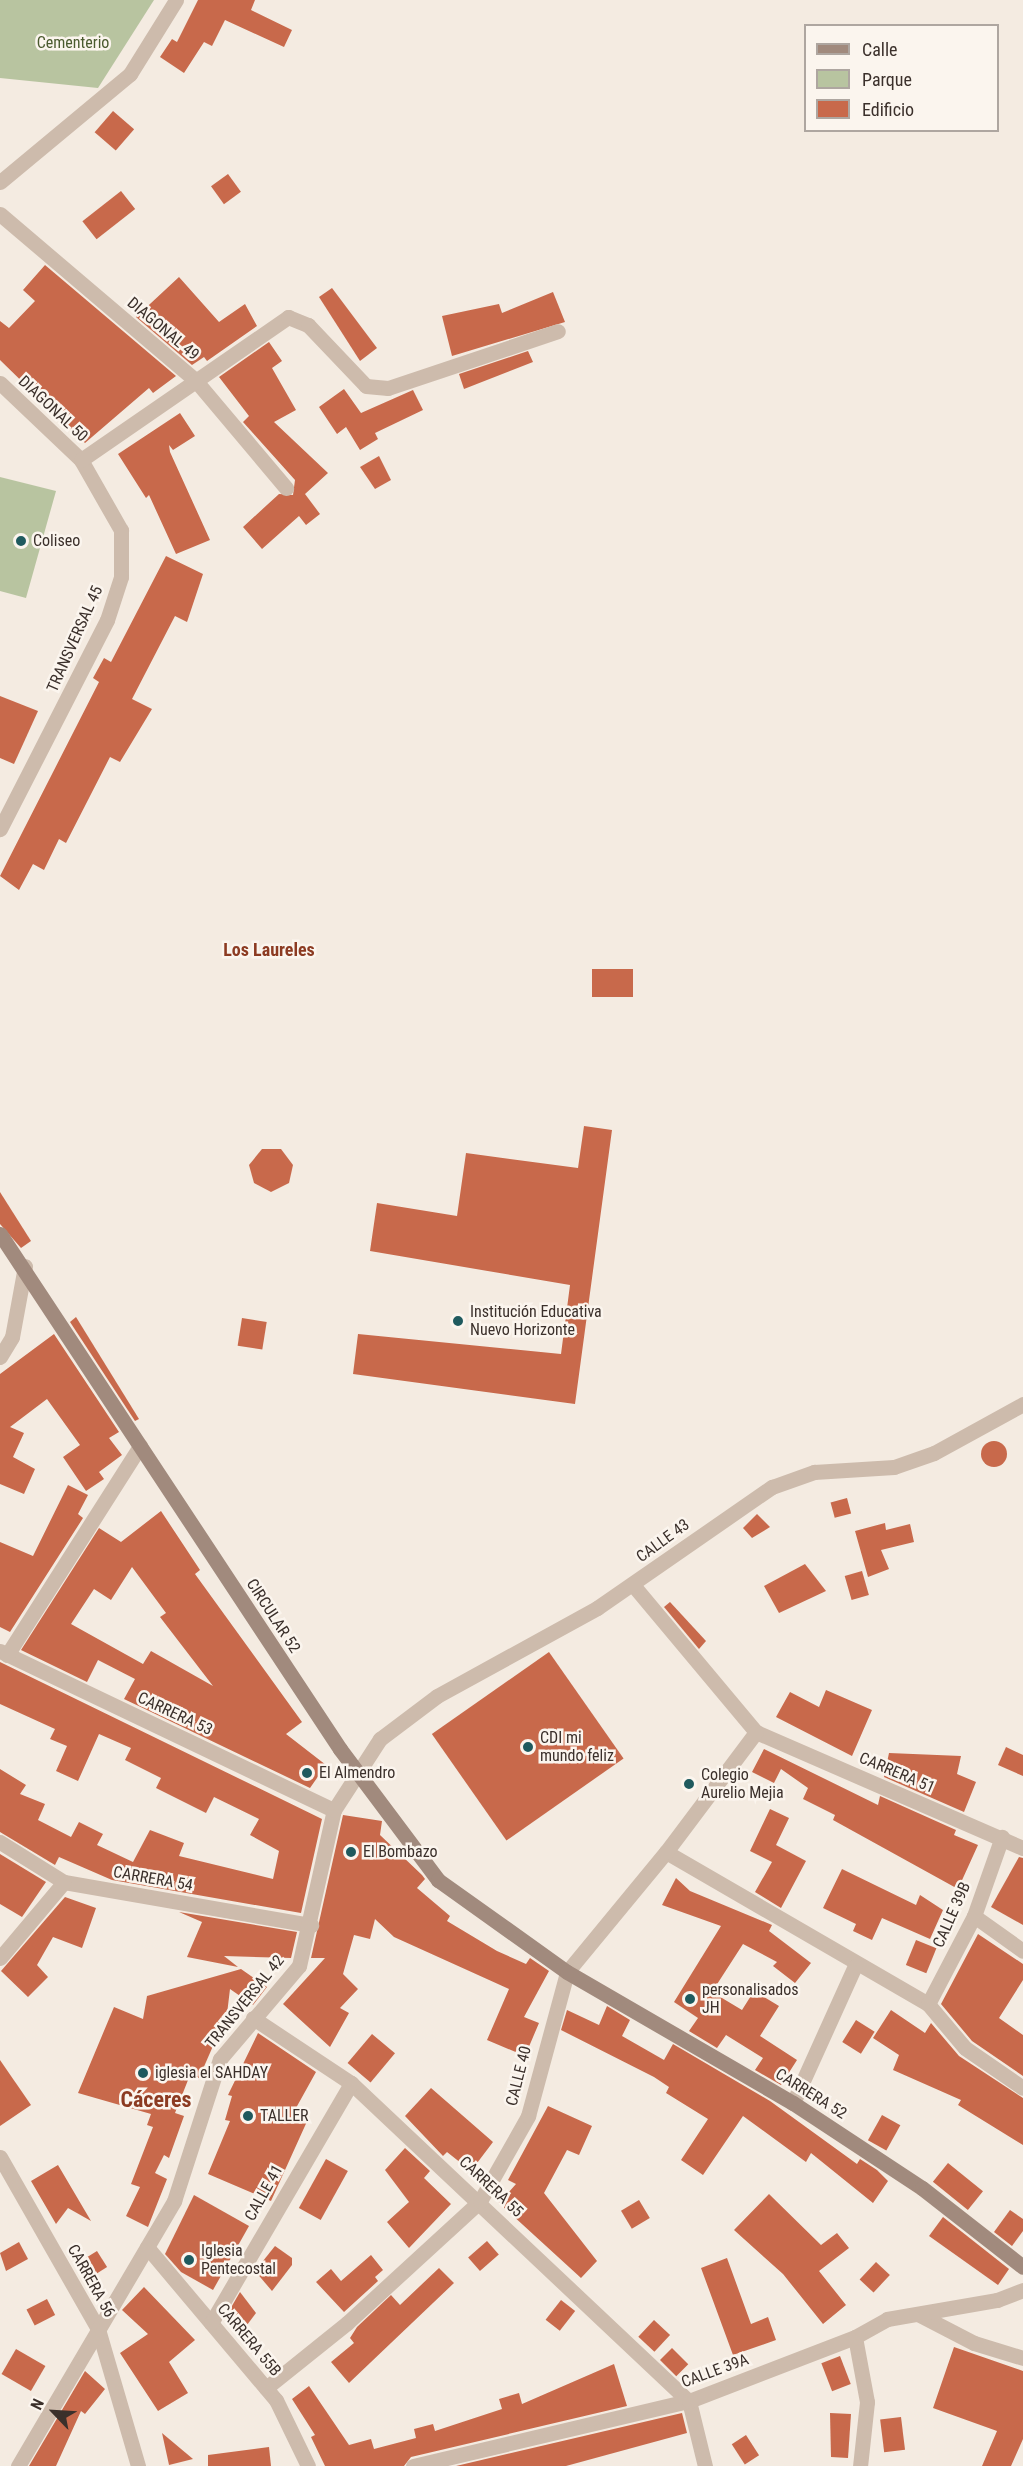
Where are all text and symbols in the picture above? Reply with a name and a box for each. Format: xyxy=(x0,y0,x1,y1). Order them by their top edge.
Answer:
legend xyxy=(804,24,999,132)
park label: Cementerio xyxy=(37,33,109,53)
text: Calle xyxy=(862,39,898,60)
text: Parque xyxy=(862,69,912,90)
text: Edificio xyxy=(862,99,914,120)
street label: DIAGONAL 49 xyxy=(123,293,203,365)
street label: DIAGONAL 50 xyxy=(14,372,92,446)
place label: Coliseo xyxy=(33,531,80,551)
marker: Coliseo xyxy=(14,534,28,548)
street label: TRANSVERSAL 45 xyxy=(43,583,107,695)
district label: Los Laureles xyxy=(223,939,315,961)
place label: Institución Educativa Nuevo Horizonte xyxy=(470,1302,602,1340)
marker: Institución Educativa Nuevo Horizonte xyxy=(451,1314,465,1328)
street label: CALLE 43 xyxy=(633,1515,693,1567)
street label: CIRCULAR 52 xyxy=(242,1575,304,1657)
street label: CARRERA 53 xyxy=(134,1688,216,1740)
place label: CDI mi mundo feliz xyxy=(540,1728,614,1766)
marker: CDI mi mundo feliz xyxy=(521,1740,535,1754)
street label: CARRERA 51 xyxy=(856,1748,938,1798)
place label: El Almendro xyxy=(319,1763,395,1783)
place label: Colegio Aurelio Mejia xyxy=(701,1765,784,1803)
marker: El Almendro xyxy=(300,1766,314,1780)
marker: Colegio Aurelio Mejia xyxy=(682,1777,696,1791)
place label: El Bombazo xyxy=(363,1842,438,1862)
marker: El Bombazo xyxy=(344,1845,358,1859)
street label: CARRERA 54 xyxy=(112,1863,194,1895)
street label: CALLE 39B xyxy=(929,1879,975,1951)
street label: TRANSVERSAL 42 xyxy=(202,1952,288,2052)
place label: personalisados JH xyxy=(702,1980,799,2018)
marker: personalisados JH xyxy=(683,1992,697,2006)
street label: CALLE 40 xyxy=(502,2044,536,2108)
place label: iglesia el SAHDAY xyxy=(155,2063,268,2083)
street label: CARRERA 52 xyxy=(772,2065,850,2123)
marker: iglesia el SAHDAY xyxy=(136,2066,150,2080)
district label: Cáceres xyxy=(120,2087,192,2113)
place label: TALLER xyxy=(260,2106,309,2126)
marker: TALLER xyxy=(241,2109,255,2123)
street label: CARRERA 55 xyxy=(455,2153,527,2221)
street label: CALLE 41 xyxy=(241,2162,287,2224)
street label: CARRERA 56 xyxy=(63,2241,119,2321)
place label: Iglesia Pentecostal xyxy=(201,2241,276,2279)
marker: Iglesia Pentecostal xyxy=(182,2253,196,2267)
street label: CARRERA 55B xyxy=(213,2300,285,2380)
street label: CALLE 39A xyxy=(679,2350,751,2392)
north arrow xyxy=(24,2382,84,2442)
text: N xyxy=(27,2396,48,2413)

